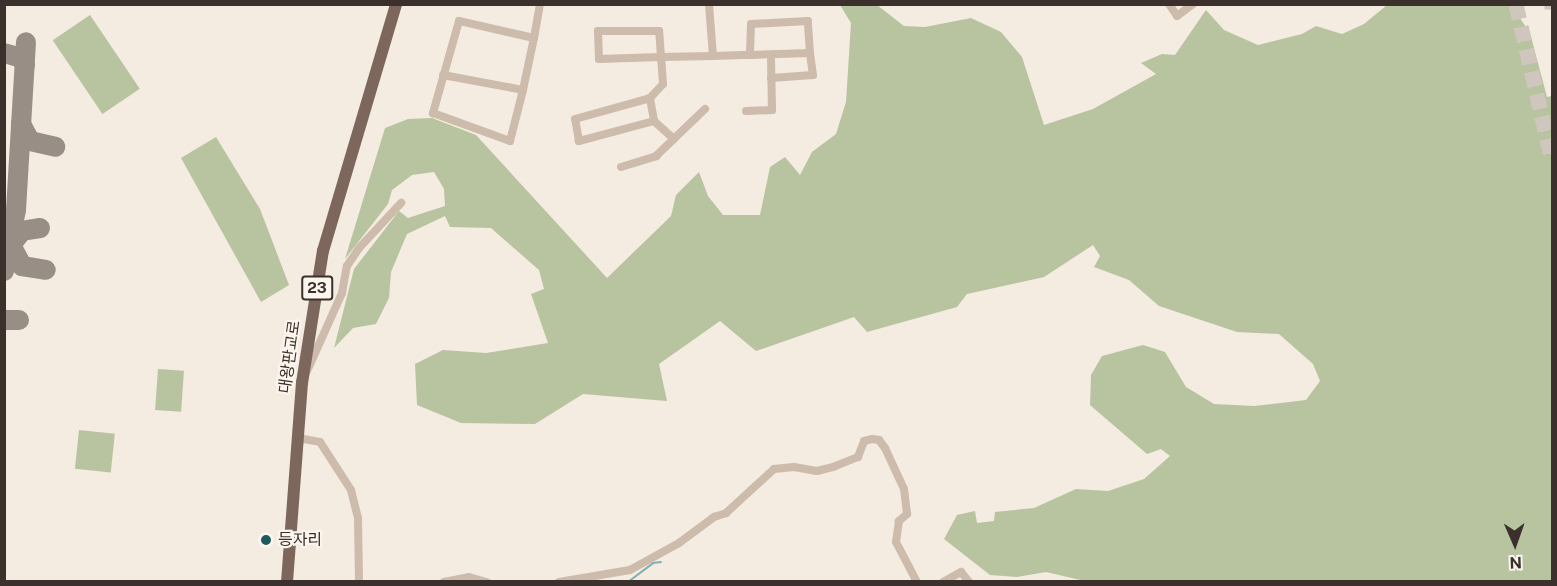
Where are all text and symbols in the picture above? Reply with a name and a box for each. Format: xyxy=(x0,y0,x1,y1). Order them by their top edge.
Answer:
road number: 23 xyxy=(300,276,334,300)
street label: 대왕판교로 xyxy=(275,319,305,395)
north arrow xyxy=(1485,514,1545,574)
place label: 등자리 xyxy=(278,530,322,550)
marker: 등자리 xyxy=(259,533,273,547)
text: N xyxy=(1509,553,1522,572)

